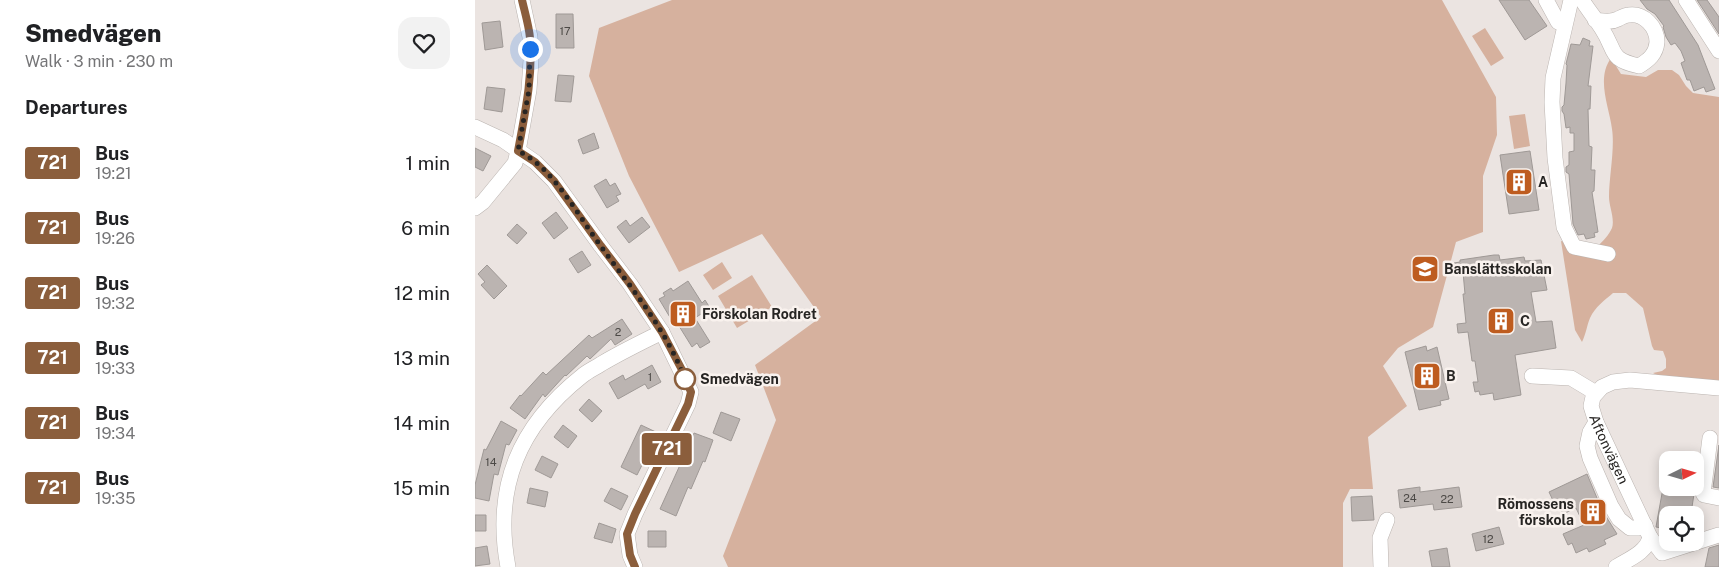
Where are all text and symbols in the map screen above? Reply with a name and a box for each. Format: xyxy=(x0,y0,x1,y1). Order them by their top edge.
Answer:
button: heart xyxy=(398,17,450,69)
text: Smedvägen xyxy=(25,19,161,47)
house number: 17 xyxy=(559,25,571,37)
your location xyxy=(518,37,543,62)
text: Walk · 3 min · 230 m xyxy=(25,52,173,71)
text: Departures xyxy=(25,96,128,118)
text: Bus xyxy=(95,142,129,164)
text: 721 xyxy=(37,152,68,173)
text: 1 min xyxy=(405,152,450,174)
text: 19:21 xyxy=(95,164,131,183)
building icon: A xyxy=(1504,167,1534,197)
place label: A xyxy=(1538,174,1548,190)
text: Bus xyxy=(95,207,129,229)
text: 721 xyxy=(37,217,68,238)
text: 6 min xyxy=(401,217,450,239)
text: 19:26 xyxy=(95,229,135,248)
school or university icon: Banslättsskolan xyxy=(1410,254,1440,284)
place label: Banslättsskolan xyxy=(1444,261,1552,277)
text: Bus xyxy=(95,272,129,294)
text: 721 xyxy=(37,282,68,303)
text: 12 min xyxy=(394,282,450,304)
text: 19:32 xyxy=(95,294,135,313)
building icon: Förskolan Rodret xyxy=(668,299,698,329)
place label: Förskolan Rodret xyxy=(702,306,817,322)
building icon: C xyxy=(1486,306,1516,336)
place label: C xyxy=(1520,313,1530,329)
house number: 2 xyxy=(615,326,622,338)
text: Bus xyxy=(95,337,129,359)
text: 721 xyxy=(37,347,68,368)
text: 13 min xyxy=(393,347,450,369)
text: 19:33 xyxy=(95,359,135,378)
building icon: B xyxy=(1412,361,1442,391)
marker: Smedvägen xyxy=(674,368,696,390)
place label: B xyxy=(1446,368,1456,384)
house number: 1 xyxy=(648,371,652,383)
place label: Smedvägen xyxy=(700,371,779,387)
text: Bus xyxy=(95,402,129,424)
text: 721 xyxy=(37,412,68,433)
text: 14 min xyxy=(393,412,450,434)
street label: Aftonvägen xyxy=(1586,413,1632,486)
text: 19:34 xyxy=(95,424,135,443)
line badge: 721 xyxy=(638,433,696,465)
text: 721 xyxy=(652,438,682,459)
north arrow xyxy=(1659,451,1704,496)
map controls xyxy=(1659,451,1704,551)
house number: 14 xyxy=(485,456,497,468)
text: Bus xyxy=(95,467,129,489)
text: 721 xyxy=(37,477,68,498)
text: 15 min xyxy=(393,477,450,499)
text: 19:35 xyxy=(95,489,135,508)
house number: 24 xyxy=(1403,492,1417,504)
house number: 22 xyxy=(1440,493,1454,505)
place label: Römossens förskola xyxy=(1497,496,1574,528)
building icon: Römossens förskola xyxy=(1578,497,1608,527)
button: locate xyxy=(1659,506,1704,551)
house number: 12 xyxy=(1482,533,1494,545)

